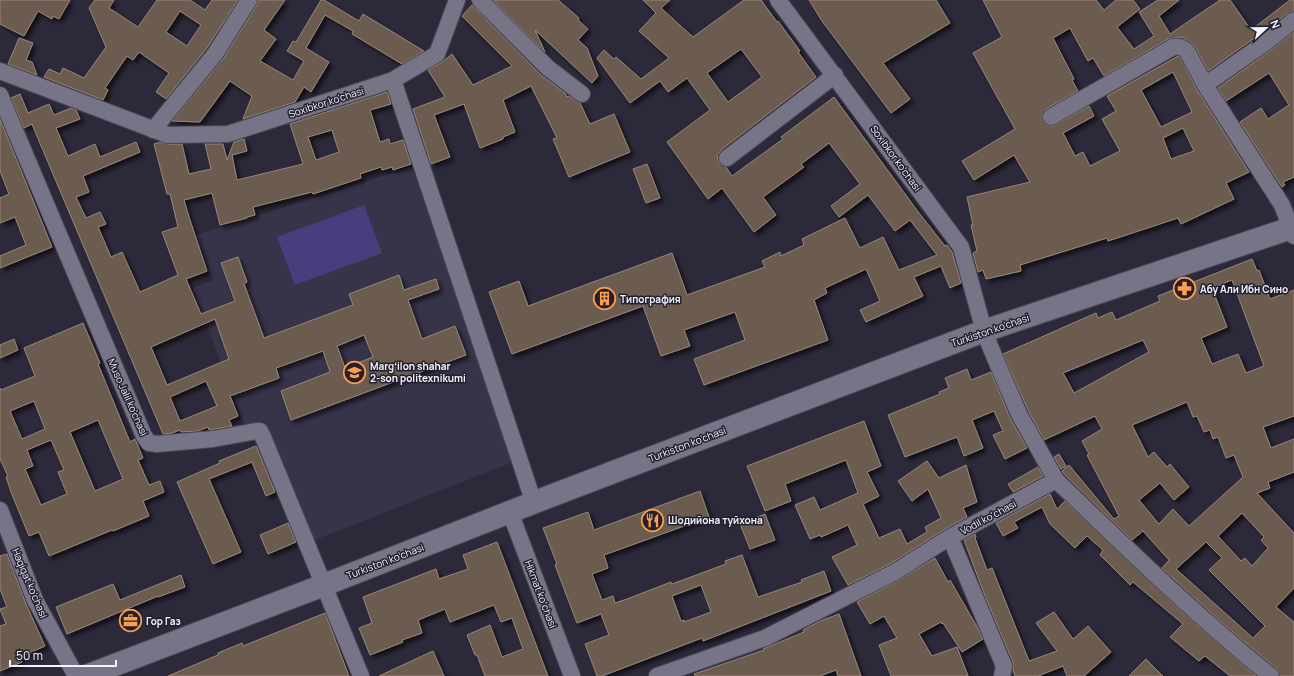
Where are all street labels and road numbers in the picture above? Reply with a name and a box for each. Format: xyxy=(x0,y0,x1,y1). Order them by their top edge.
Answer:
street label: Soxibkor ko'chasi xyxy=(287,83,365,121)
street label: Soxibkor ko'chasi xyxy=(867,122,925,194)
street label: Turkiston ko’chasi xyxy=(949,310,1031,350)
street label: Muso Jalil ko'chasi xyxy=(105,356,151,438)
street label: Turkiston ko’chasi xyxy=(646,423,728,465)
street label: Vodil koʻchasi xyxy=(958,496,1018,538)
street label: Turkiston ko’chasi xyxy=(344,540,426,582)
street label: Haqiqat ko'chasi xyxy=(9,546,51,620)
street label: Hikmat koʻchasi xyxy=(522,558,560,630)

